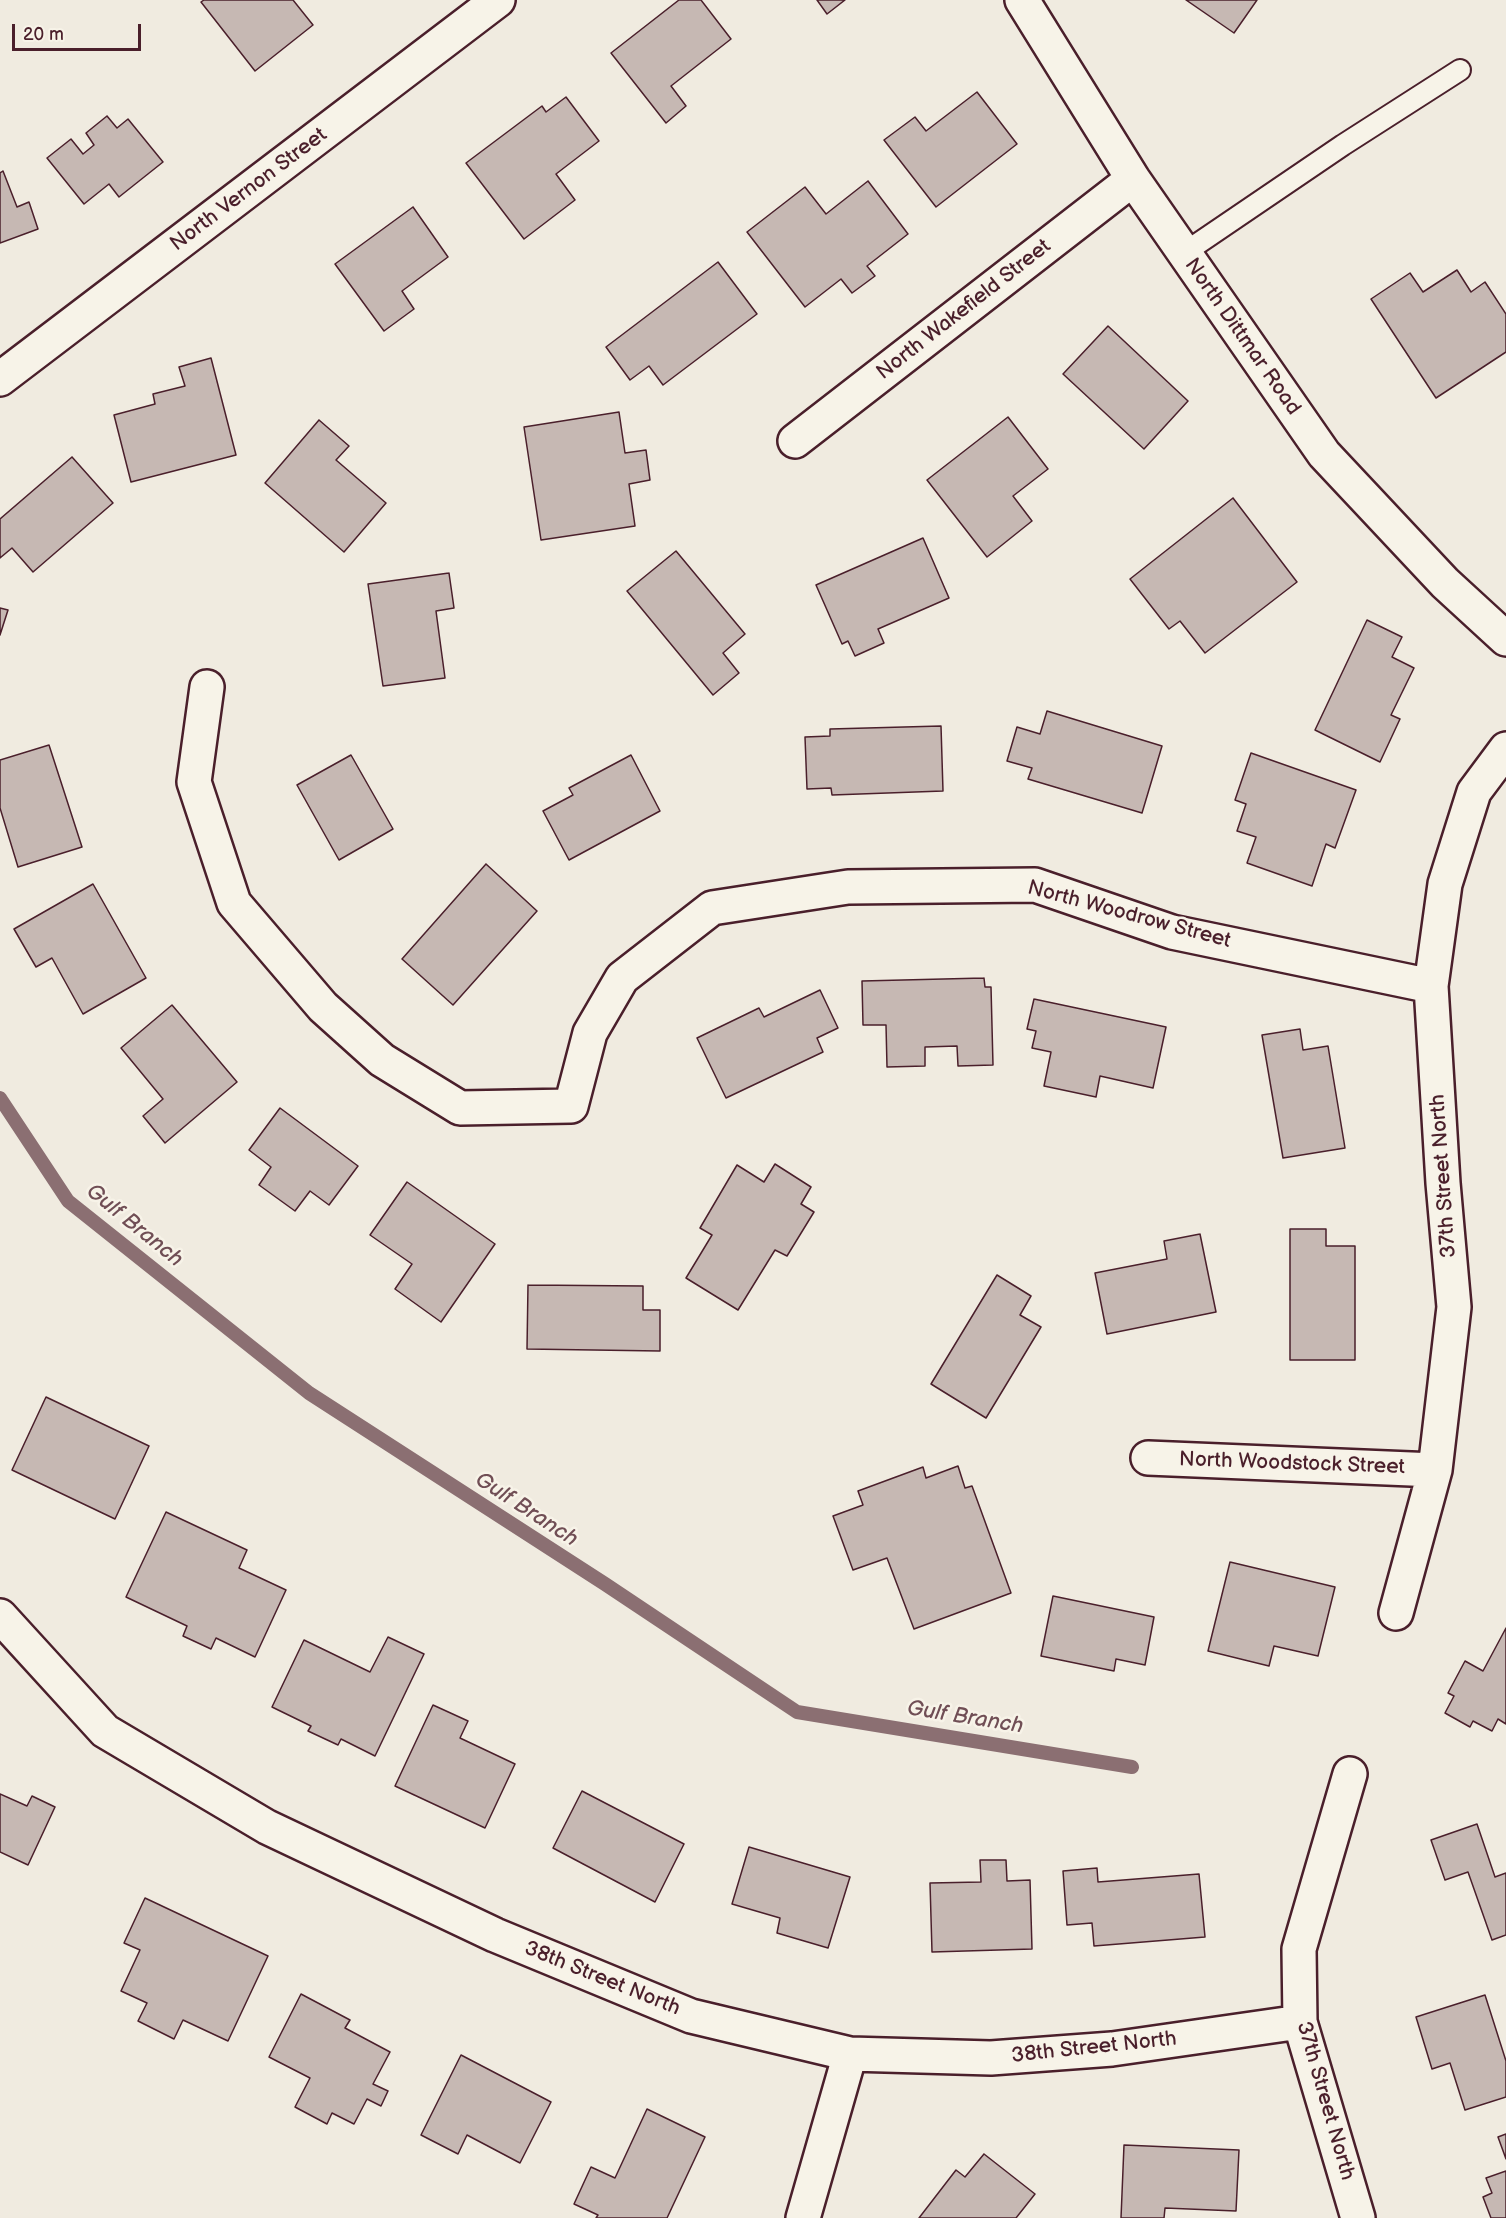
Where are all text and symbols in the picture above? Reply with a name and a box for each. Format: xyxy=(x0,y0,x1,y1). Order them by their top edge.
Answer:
scale bar xyxy=(15,12,144,50)
text: 20 m xyxy=(23,24,64,45)
street label: North Vernon Street xyxy=(166,123,332,257)
street label: North Wakefield Street xyxy=(872,234,1056,386)
street label: North Dittmar Road xyxy=(1178,254,1306,420)
street label: North Woodrow Street xyxy=(1025,876,1233,954)
street label: 37th Street North xyxy=(1426,1093,1462,1259)
water label: Gulf Branch xyxy=(80,1179,188,1273)
street label: North Woodstock Street xyxy=(1179,1447,1405,1481)
water label: Gulf Branch xyxy=(470,1467,582,1553)
water label: Gulf Branch xyxy=(905,1696,1025,1740)
street label: 38th Street North xyxy=(520,1936,684,2022)
street label: 37th Street North xyxy=(1290,2019,1360,2183)
street label: 38th Street North xyxy=(1010,2027,1178,2069)

